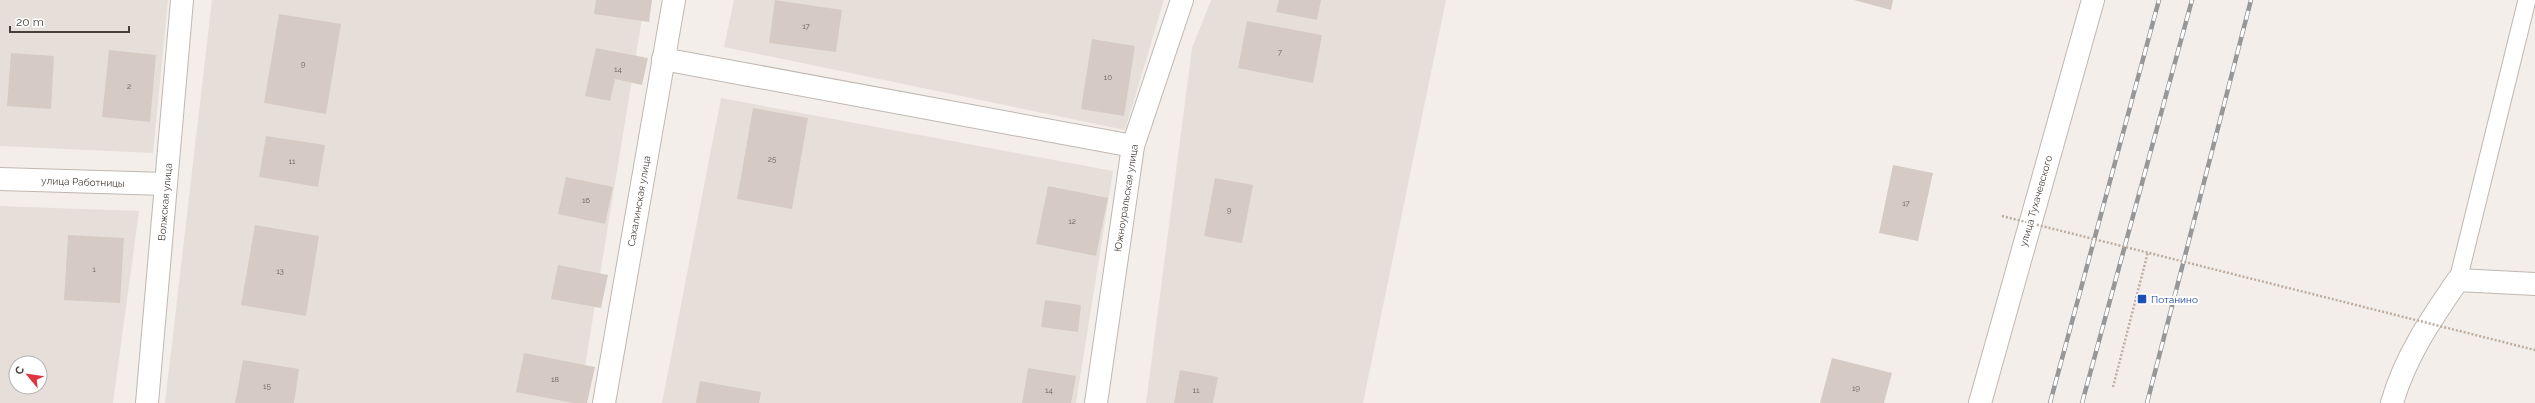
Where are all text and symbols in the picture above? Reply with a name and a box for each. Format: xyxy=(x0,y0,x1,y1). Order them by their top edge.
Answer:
scale bar xyxy=(10,8,129,34)
text: 20 m xyxy=(16,15,44,29)
house number: 17 xyxy=(802,21,811,31)
house number: 7 xyxy=(1278,47,1283,57)
house number: 9 xyxy=(301,59,306,69)
house number: 14 xyxy=(614,64,623,74)
house number: 10 xyxy=(1104,72,1112,82)
house number: 2 xyxy=(127,81,131,91)
street label: Южноуральская улица xyxy=(1112,143,1140,253)
house number: 25 xyxy=(768,154,777,164)
street label: улица Тухачевского xyxy=(2018,154,2054,248)
street label: Сахалинская улица xyxy=(626,155,652,247)
house number: 11 xyxy=(289,156,296,166)
street label: Волжская улица xyxy=(156,163,174,241)
street label: улица Работницы xyxy=(41,175,125,189)
house number: 16 xyxy=(582,195,590,205)
house number: 17 xyxy=(1902,198,1911,208)
house number: 9 xyxy=(1227,205,1232,215)
house number: 12 xyxy=(1068,216,1076,226)
house number: 1 xyxy=(92,264,96,274)
house number: 13 xyxy=(276,266,284,276)
marker: Потанино xyxy=(2136,293,2148,305)
place label: Потанино xyxy=(2151,294,2198,305)
north arrow xyxy=(8,355,48,395)
text: С xyxy=(12,364,27,377)
house number: 18 xyxy=(551,374,559,384)
house number: 15 xyxy=(263,381,272,391)
house number: 19 xyxy=(1852,383,1860,393)
house number: 14 xyxy=(1045,385,1054,395)
house number: 11 xyxy=(1193,385,1200,395)

